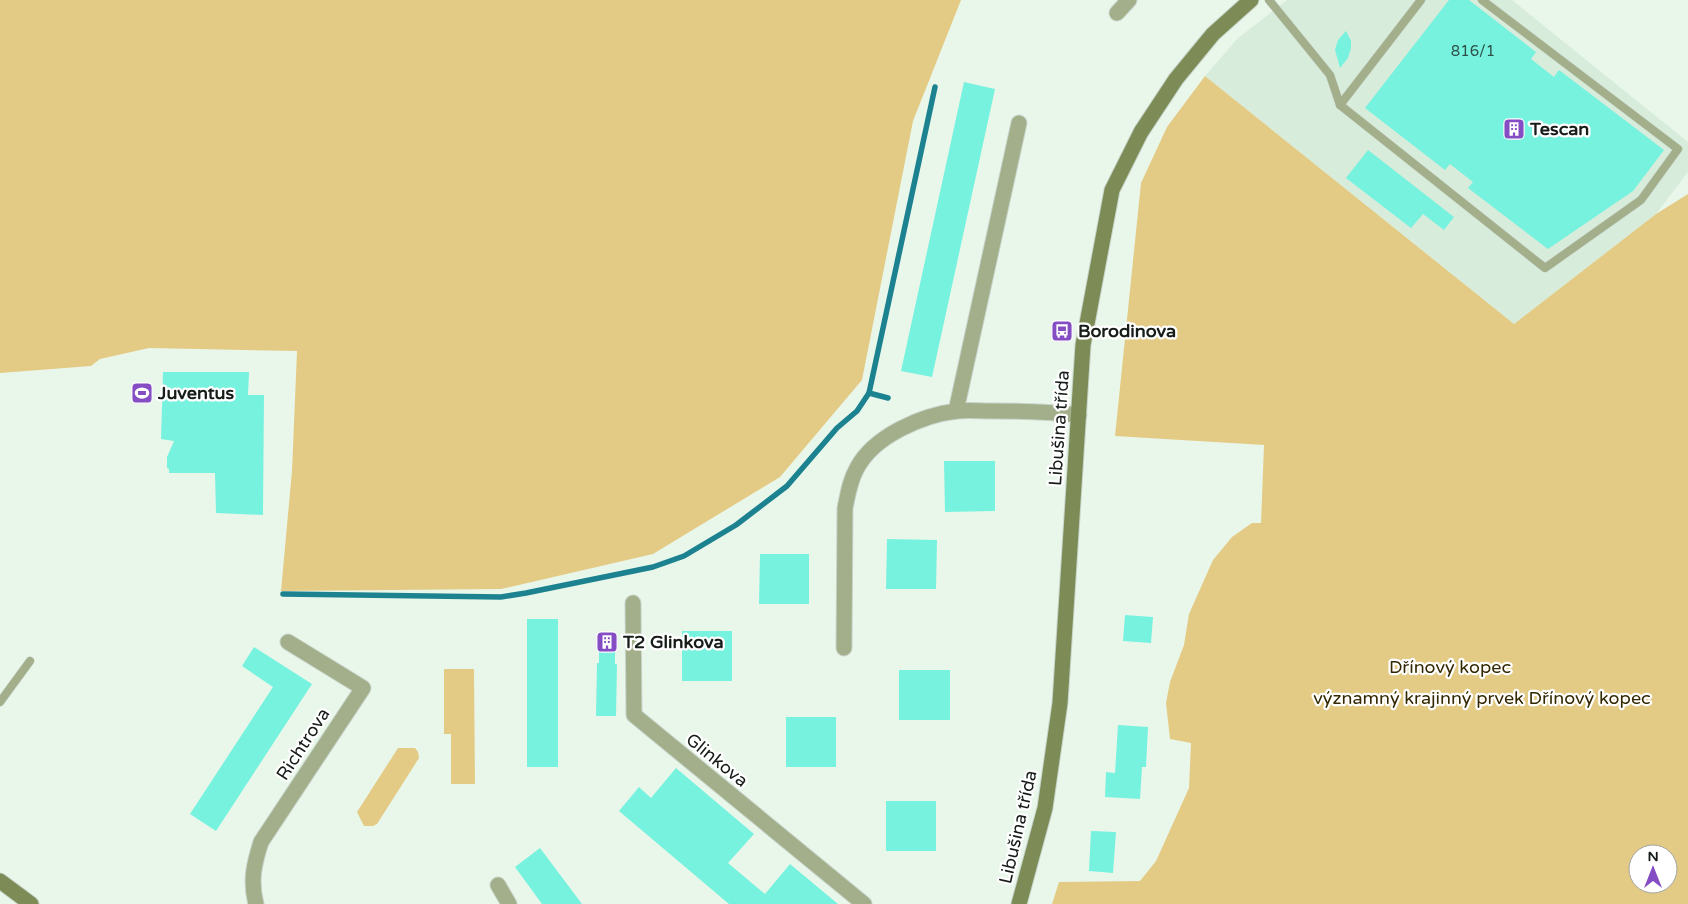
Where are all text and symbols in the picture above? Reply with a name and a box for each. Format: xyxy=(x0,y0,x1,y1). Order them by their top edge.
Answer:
house number: 816/1 xyxy=(1451,42,1495,60)
building icon: Tescan xyxy=(1502,117,1526,141)
place label: Tescan xyxy=(1529,118,1589,140)
bus stop icon: Borodinova xyxy=(1050,319,1074,343)
place label: Borodinova xyxy=(1078,320,1176,342)
street label: Libušina třída xyxy=(1044,369,1074,487)
sports icon: Juventus xyxy=(130,381,154,405)
place label: Juventus xyxy=(157,382,235,404)
building icon: T2 Glinkova xyxy=(595,630,619,654)
place label: T2 Glinkova xyxy=(622,631,724,653)
park label: Dřínový kopec xyxy=(1389,656,1511,678)
park label: významný krajinný prvek Dřínový kopec xyxy=(1313,687,1651,709)
street label: Richtrova xyxy=(272,704,334,784)
street label: Glinkova xyxy=(681,728,753,792)
street label: Libušina třída xyxy=(994,768,1042,886)
north arrow xyxy=(1628,844,1678,894)
text: N xyxy=(1647,848,1659,865)

